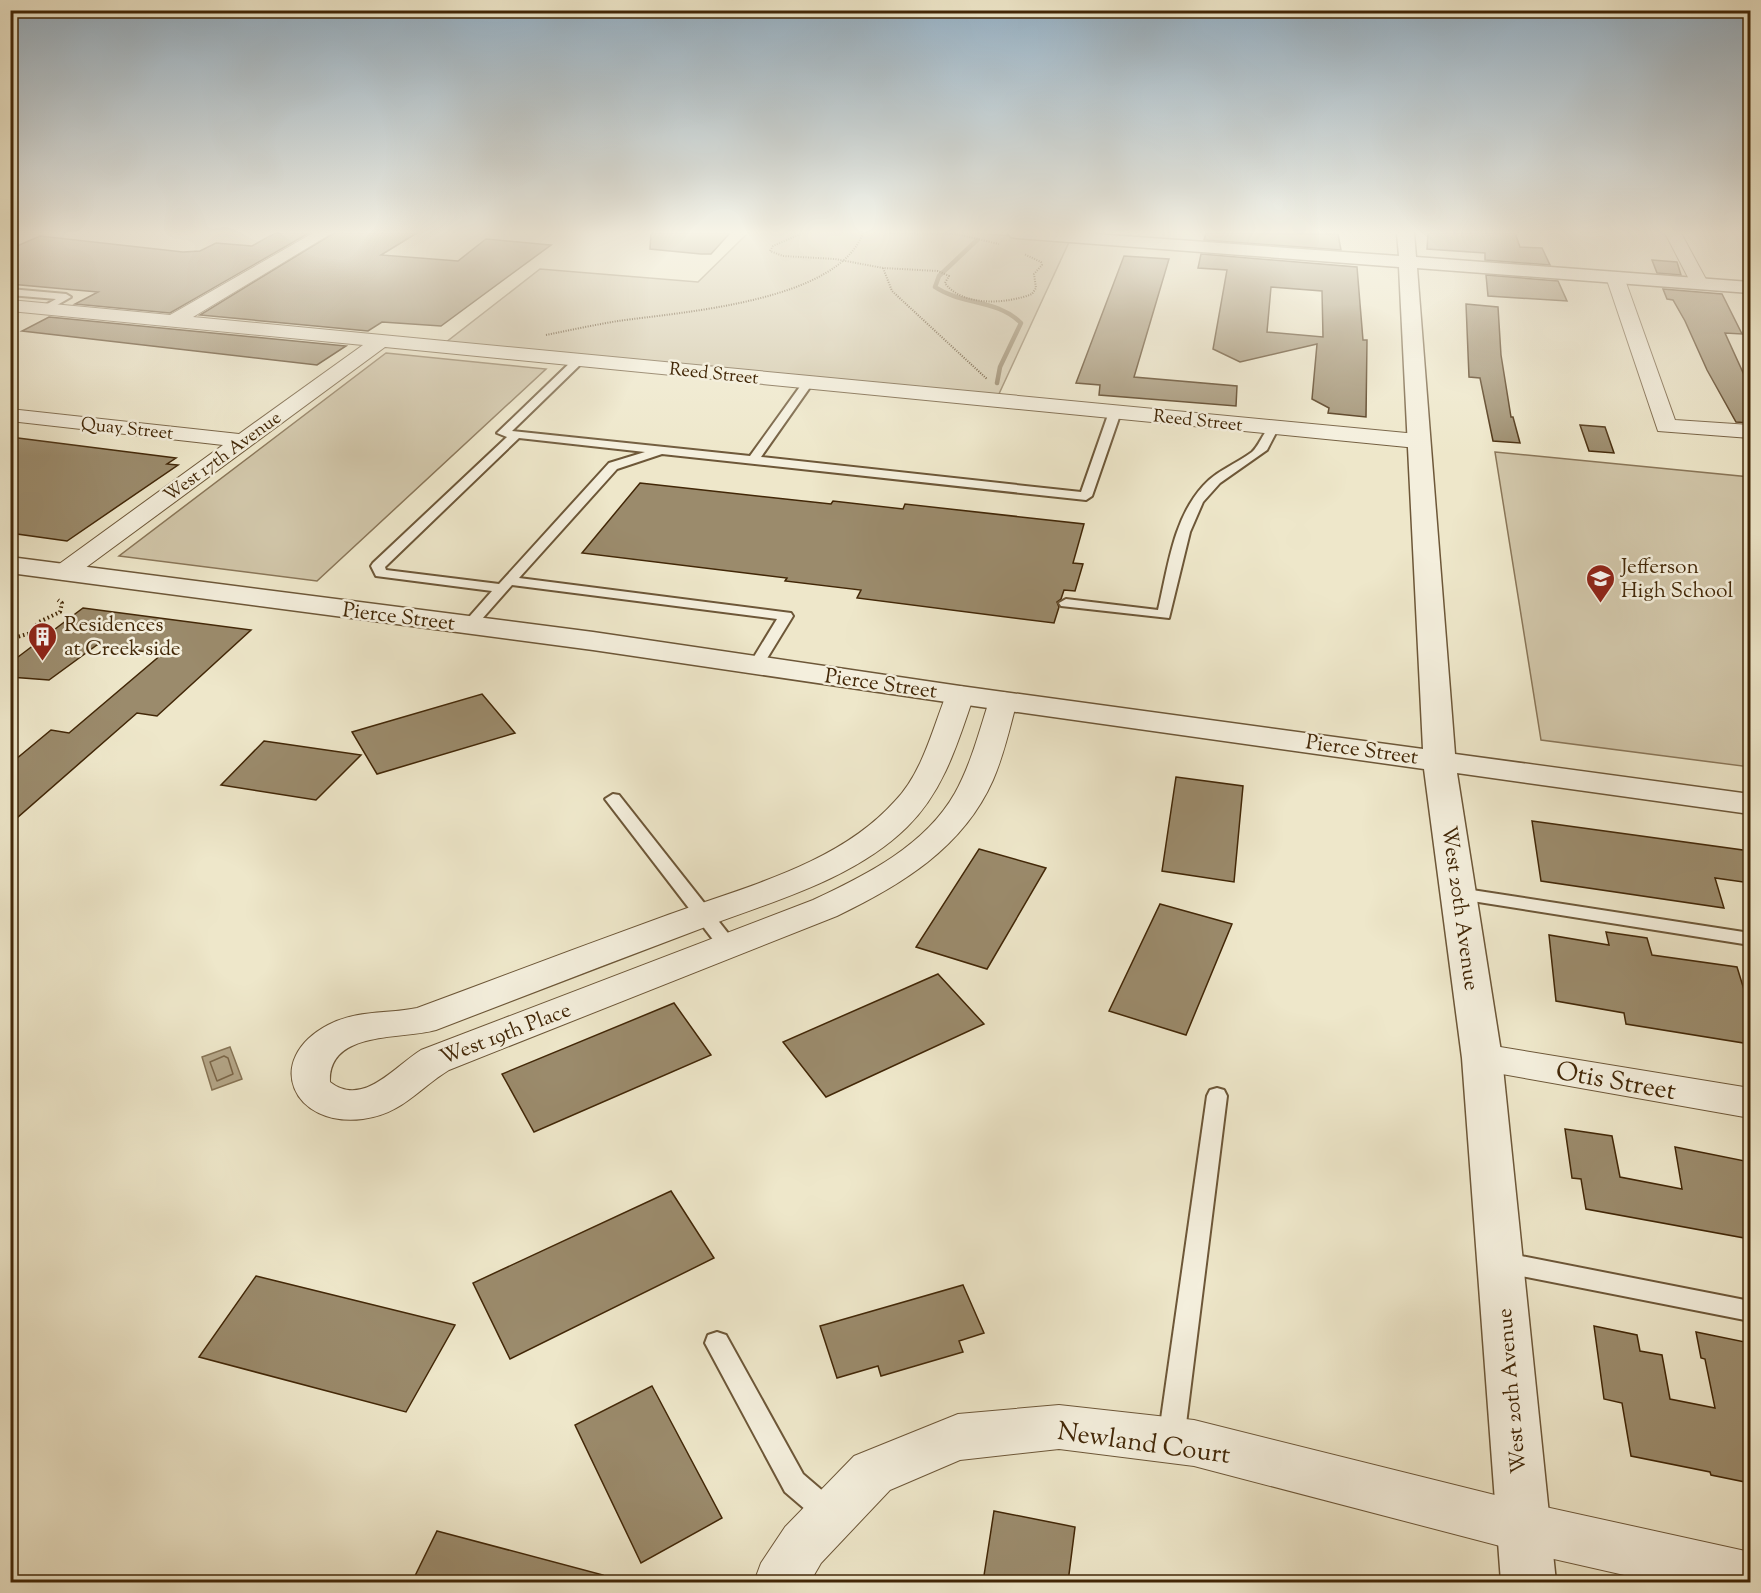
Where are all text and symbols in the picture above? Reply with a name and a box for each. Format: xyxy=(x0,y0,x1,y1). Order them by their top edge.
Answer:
street label: Reed Street xyxy=(668,357,760,393)
street label: Reed Street xyxy=(1152,404,1244,440)
street label: West 17th Avenue xyxy=(159,406,287,509)
street label: Quay Street xyxy=(79,412,174,448)
place label: Jefferson High School xyxy=(1620,553,1733,607)
school or university icon: Jefferson High School xyxy=(1584,562,1616,604)
street label: Pierce Street xyxy=(341,596,457,640)
place label: Residences at Creek side xyxy=(64,611,181,665)
building icon: Residences at Creek side xyxy=(27,620,59,662)
street label: Pierce Street xyxy=(823,662,939,708)
street label: Pierce Street xyxy=(1304,728,1420,774)
street label: West 20th Avenue xyxy=(1433,824,1485,993)
street label: West 19th Place xyxy=(436,996,576,1074)
street label: Otis Street xyxy=(1553,1054,1679,1111)
street label: West 20th Avenue xyxy=(1491,1307,1535,1475)
street label: Newland Court xyxy=(1055,1414,1233,1475)

